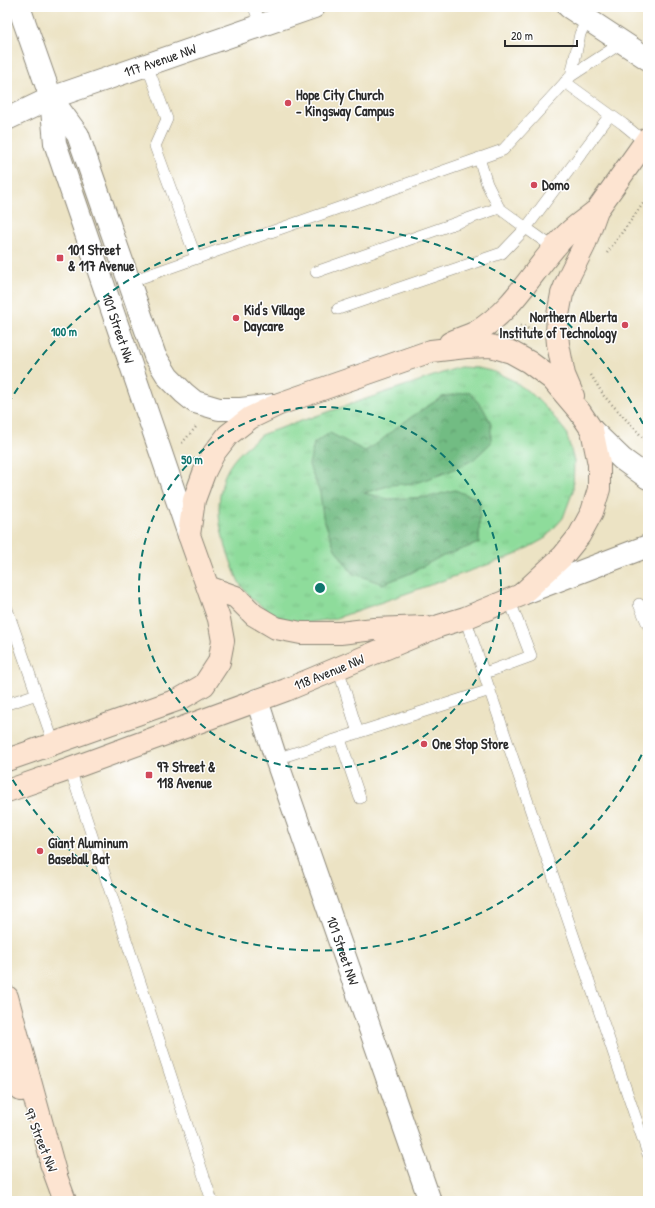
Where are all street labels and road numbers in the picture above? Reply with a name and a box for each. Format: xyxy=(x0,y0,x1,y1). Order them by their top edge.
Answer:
street label: 117 Avenue NW xyxy=(121,38,199,81)
street label: 101 Street NW xyxy=(98,292,140,366)
street label: 118 Avenue NW xyxy=(291,649,367,694)
street label: 101 Street NW xyxy=(323,914,364,988)
street label: 97 Street NW xyxy=(20,1105,63,1175)

